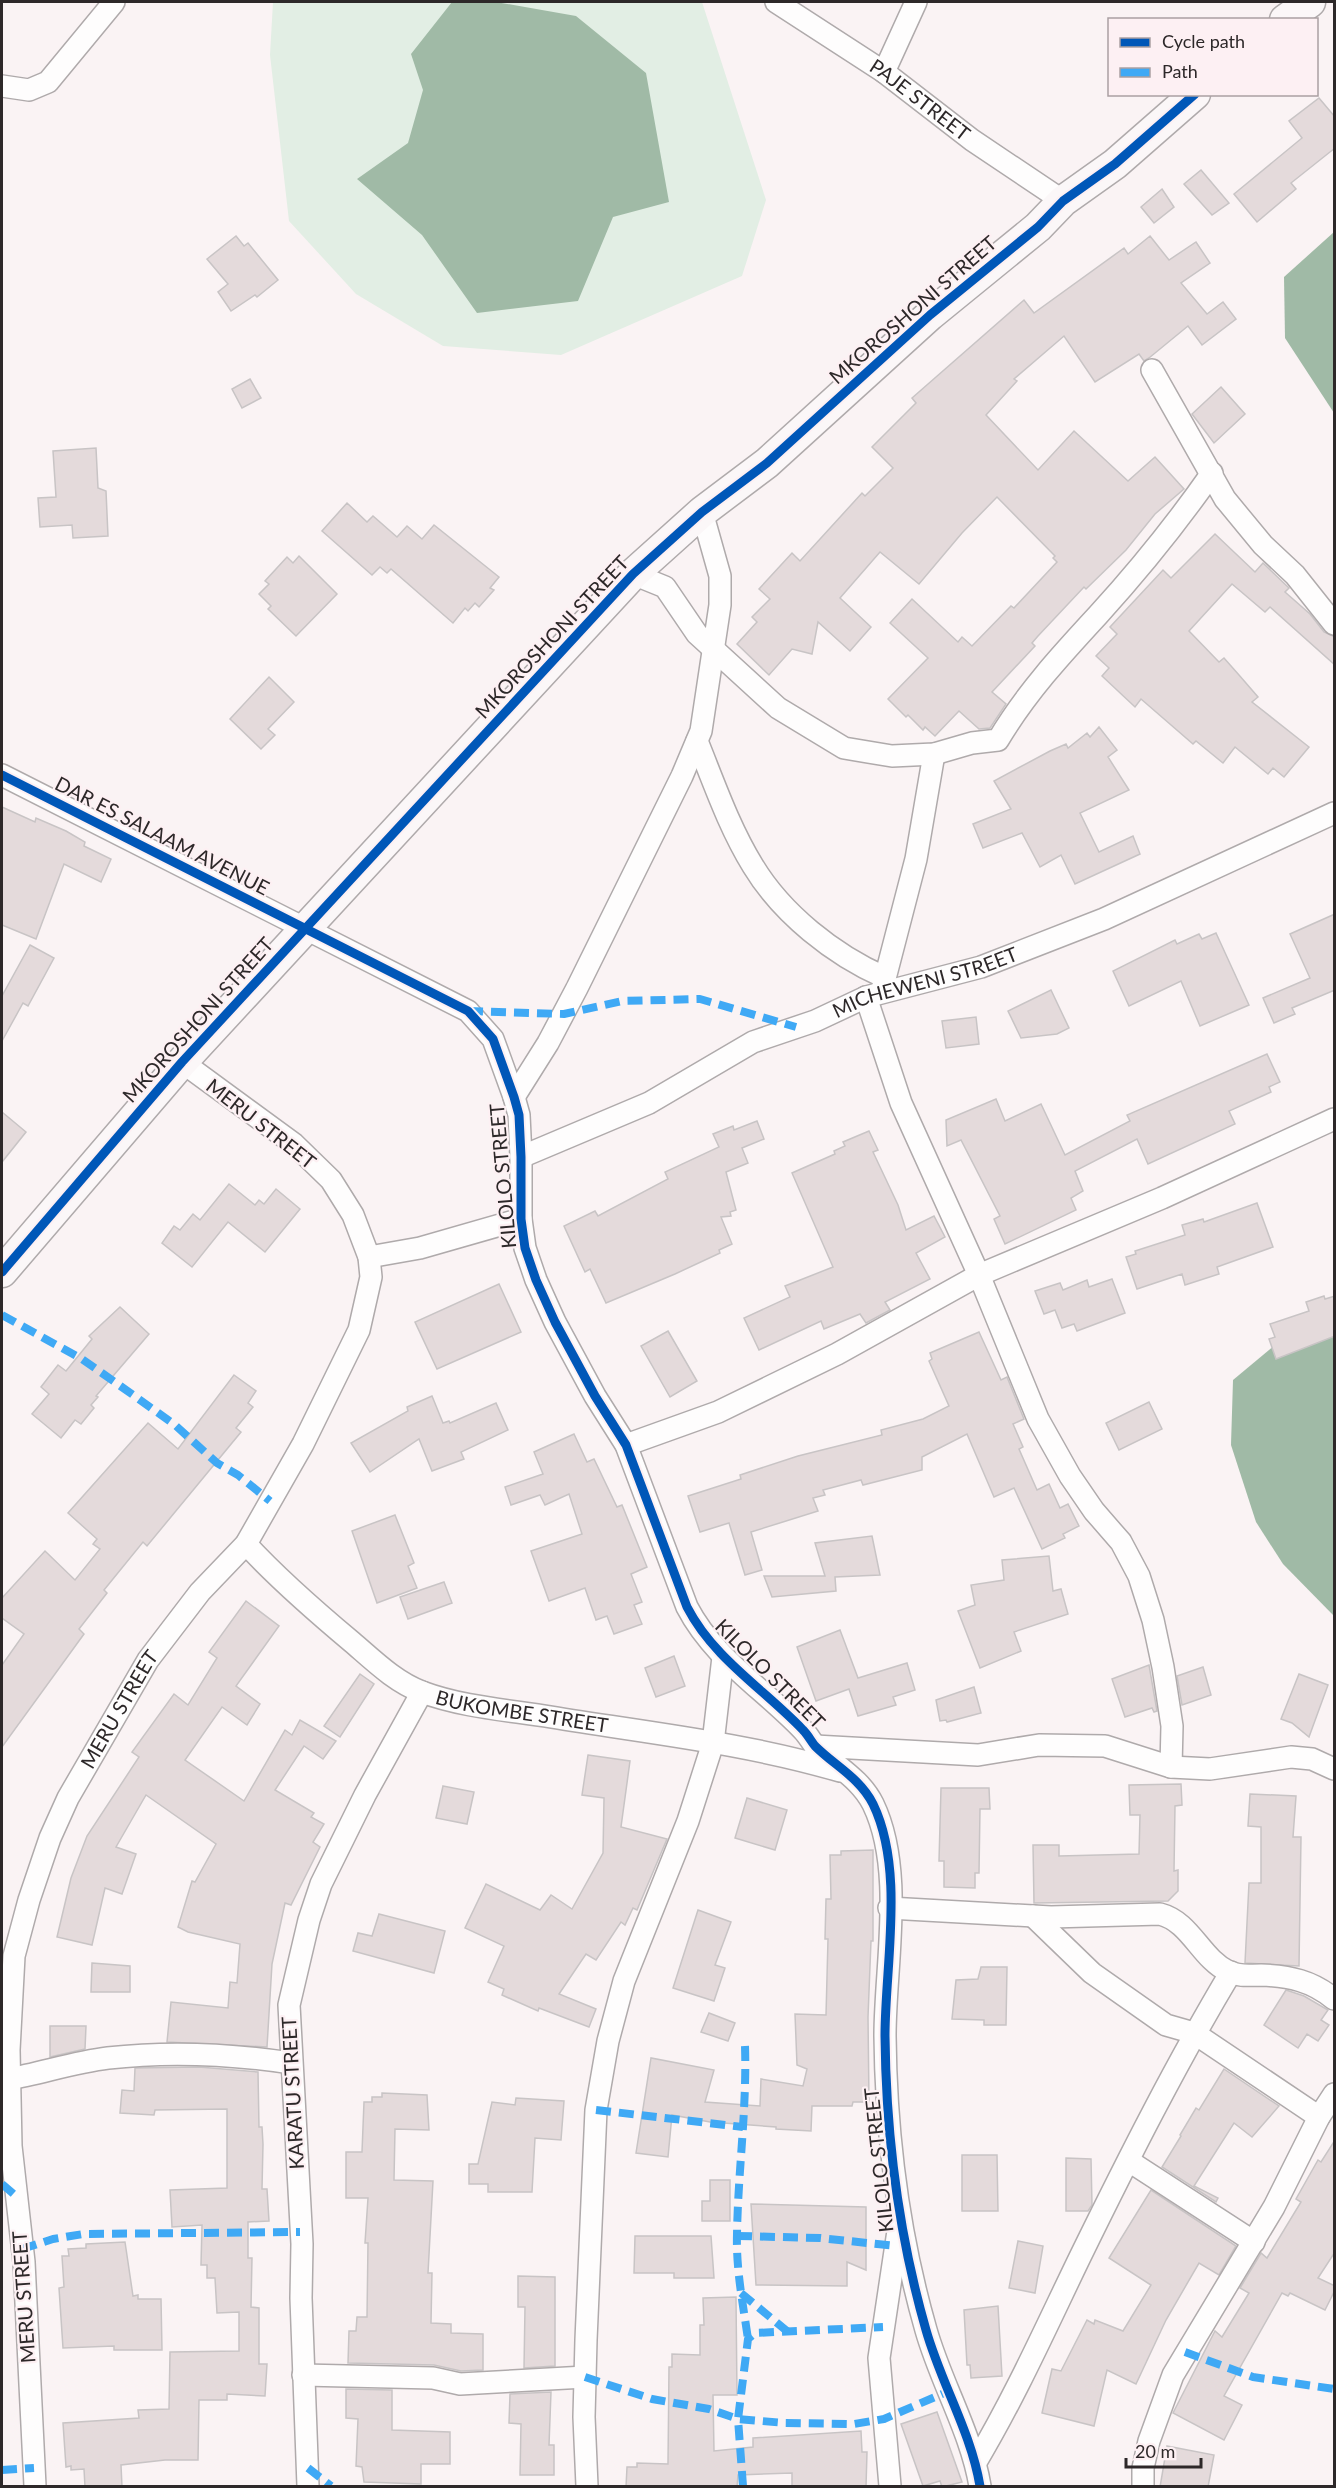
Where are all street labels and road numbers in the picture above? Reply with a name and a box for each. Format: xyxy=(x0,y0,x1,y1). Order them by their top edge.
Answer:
street label: PAJE STREET xyxy=(866,53,975,145)
street label: MKOROSHONI STREET xyxy=(824,230,1001,388)
street label: MKOROSHONI STREET xyxy=(470,550,633,723)
street label: DAR ES SALAAM AVENUE xyxy=(51,771,274,900)
street label: MKOROSHONI STREET xyxy=(117,932,278,1107)
street label: MICHEWENI STREET xyxy=(828,941,1021,1022)
street label: MERU STREET xyxy=(202,1073,321,1174)
street label: KILOLO STREET xyxy=(484,1102,520,1250)
street label: KILOLO STREET xyxy=(711,1613,831,1733)
street label: MERU STREET xyxy=(75,1645,163,1772)
street label: BUKOMBE STREET xyxy=(433,1684,610,1737)
street label: KARATU STREET xyxy=(276,2016,308,2170)
street label: KILOLO STREET xyxy=(858,2086,898,2234)
street label: MERU STREET xyxy=(6,2230,40,2364)

